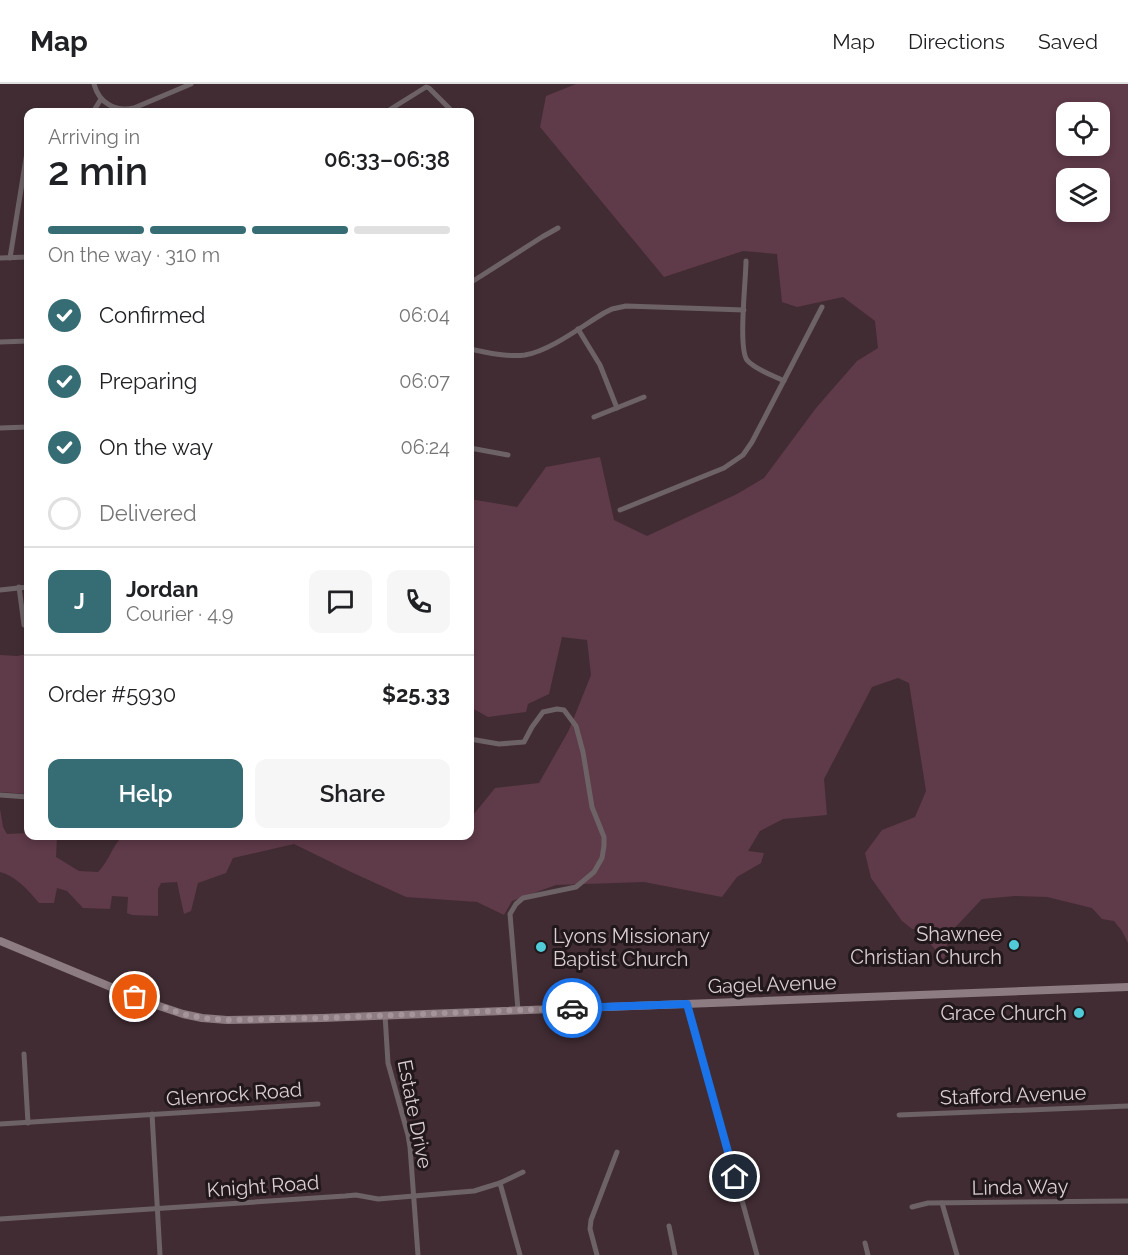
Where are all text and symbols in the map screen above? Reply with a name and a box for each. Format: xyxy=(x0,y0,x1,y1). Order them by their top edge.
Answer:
text: Map xyxy=(30,25,88,58)
text: Map xyxy=(832,29,875,54)
text: Directions xyxy=(908,29,1005,54)
text: Saved xyxy=(1038,29,1098,54)
map controls xyxy=(1056,102,1110,222)
button: locate xyxy=(1056,102,1110,156)
text: Arriving in xyxy=(48,125,140,149)
text: 06:33–06:38 xyxy=(324,146,450,172)
text: 2 min xyxy=(48,148,148,194)
button: layers xyxy=(1056,168,1110,222)
text: On the way · 310 m xyxy=(48,243,220,267)
icon: check xyxy=(48,299,81,332)
text: Confirmed xyxy=(99,302,206,328)
text: 06:04 xyxy=(399,303,450,327)
icon: check xyxy=(48,365,81,398)
text: Preparing xyxy=(99,368,197,394)
text: 06:07 xyxy=(399,369,450,393)
icon: check xyxy=(48,431,81,464)
text: On the way xyxy=(99,434,213,460)
text: 06:24 xyxy=(401,435,450,459)
text: Delivered xyxy=(99,500,197,526)
button: chat xyxy=(309,570,372,633)
button: phone xyxy=(387,570,450,633)
text: Jordan xyxy=(126,576,198,602)
text: J xyxy=(74,588,85,614)
text: Courier · 4.9 xyxy=(126,602,234,626)
text: Order #5930 xyxy=(48,681,176,707)
text: $25.33 xyxy=(382,681,450,707)
button: Help xyxy=(48,759,243,828)
button: Share xyxy=(255,759,450,828)
place label: Shawnee Christian Church xyxy=(850,922,1002,969)
place label: Lyons Missionary Baptist Church xyxy=(553,924,710,971)
marker: Shawnee Christian Church xyxy=(1007,938,1021,952)
marker: Lyons Missionary Baptist Church xyxy=(534,940,548,954)
street label: Gagel Avenue xyxy=(707,970,837,998)
pin xyxy=(109,971,160,1022)
courier xyxy=(542,978,602,1038)
icon: bag xyxy=(118,980,151,1013)
icon: car xyxy=(556,992,589,1025)
place label: Grace Church xyxy=(940,1001,1067,1025)
marker: Grace Church xyxy=(1072,1006,1086,1020)
street label: Estate Drive xyxy=(393,1058,437,1171)
street label: Glenrock Road xyxy=(165,1077,303,1111)
street label: Stafford Avenue xyxy=(939,1080,1087,1110)
pin xyxy=(709,1151,760,1202)
icon: home xyxy=(718,1160,751,1193)
street label: Knight Road xyxy=(206,1170,320,1202)
street label: Linda Way xyxy=(971,1174,1069,1200)

